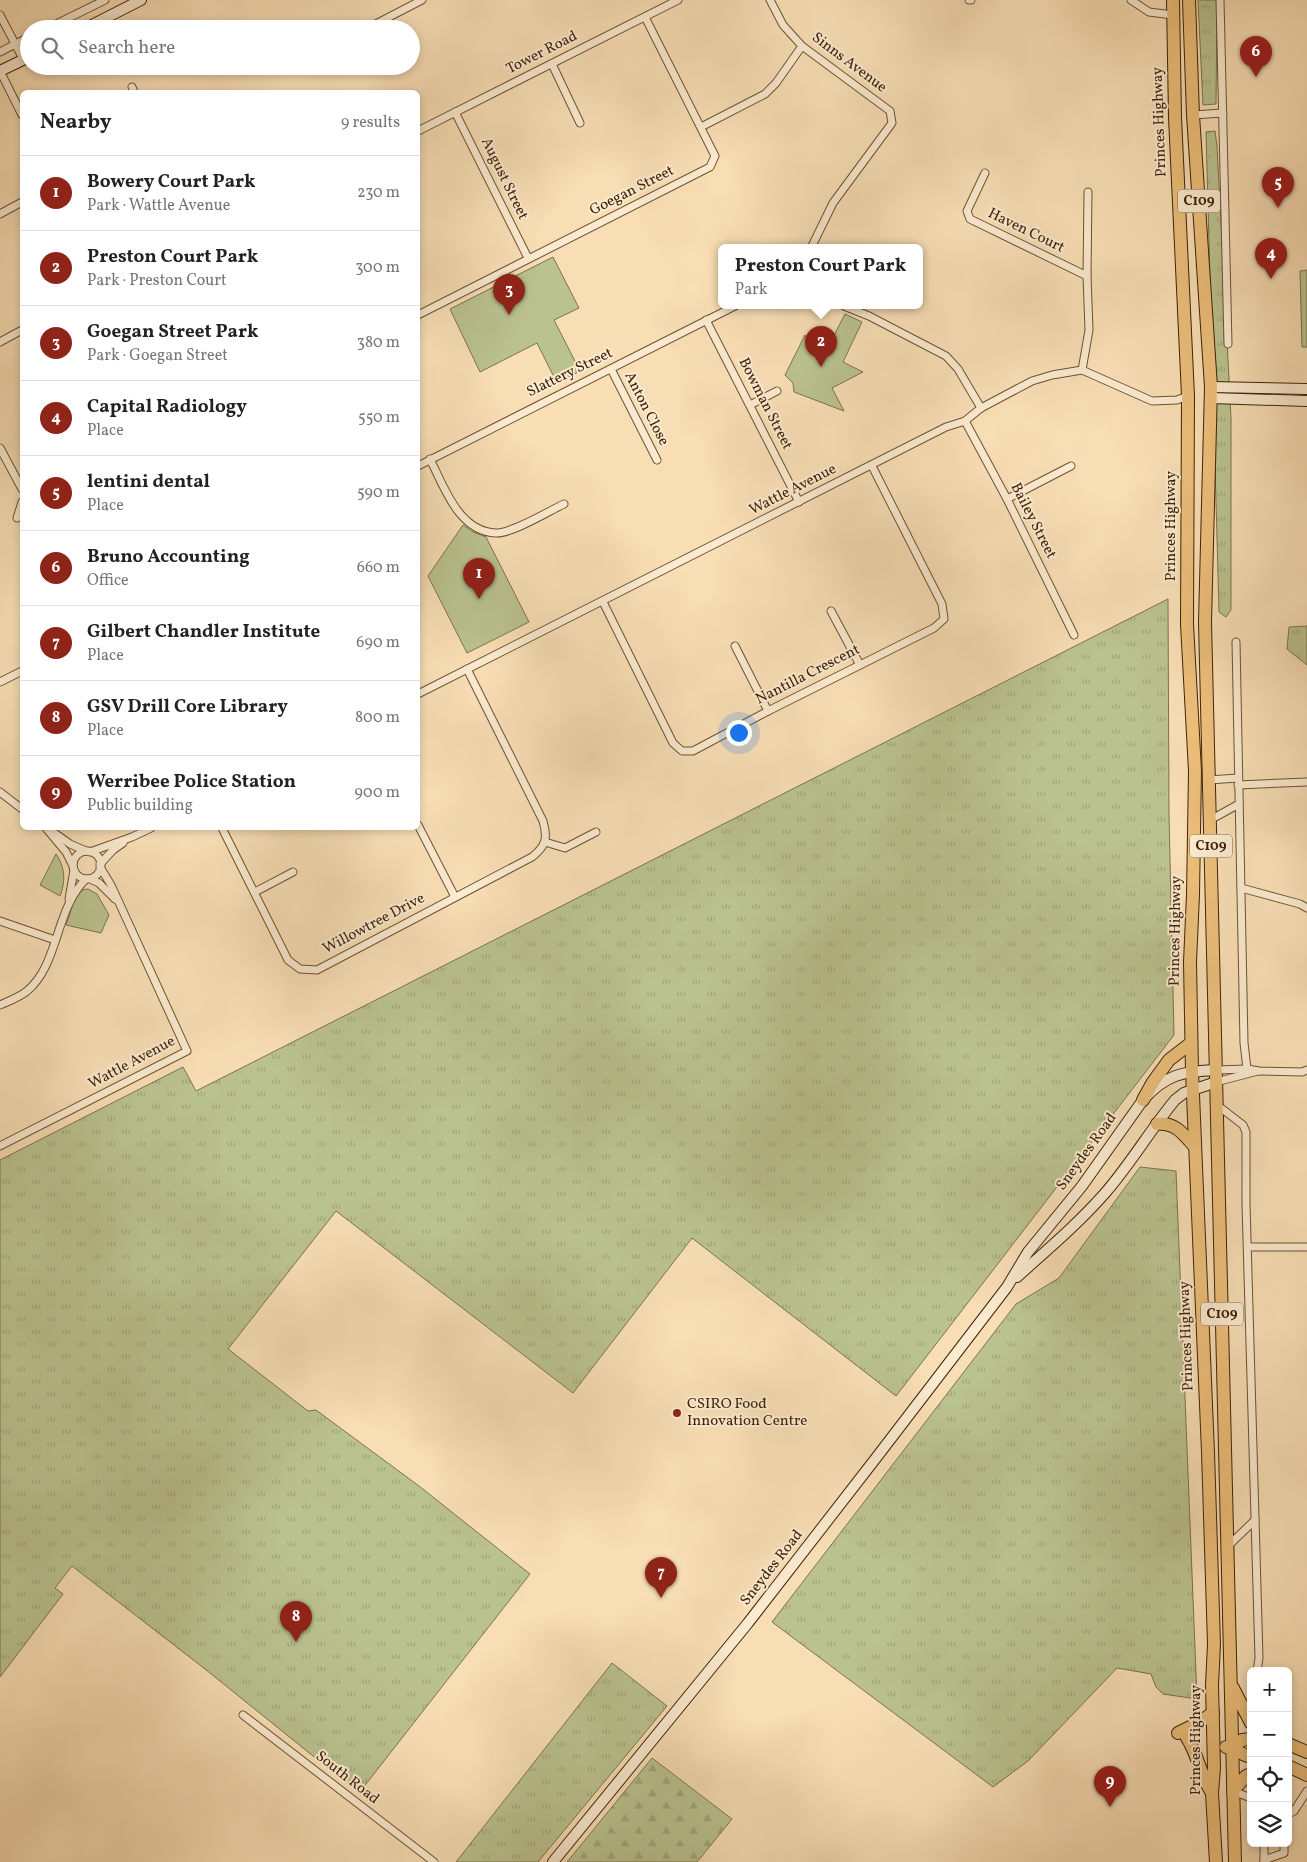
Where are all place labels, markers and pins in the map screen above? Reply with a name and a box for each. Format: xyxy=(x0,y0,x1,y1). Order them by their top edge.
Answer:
pin: 6 xyxy=(1240,36,1272,77)
pin: 5 xyxy=(1262,167,1294,208)
pin: 4 xyxy=(1255,238,1287,279)
pin: 3 xyxy=(493,274,525,315)
pin: 2 xyxy=(805,326,837,367)
pin: 1 xyxy=(463,558,495,599)
place label: CSIRO Foođ Innovation Centre xyxy=(687,1394,807,1432)
marker: CSIRO Foođ Innovation Centre xyxy=(671,1407,683,1419)
pin: 7 xyxy=(645,1557,677,1598)
pin: 8 xyxy=(280,1601,312,1642)
pin: 9 xyxy=(1094,1766,1126,1807)

